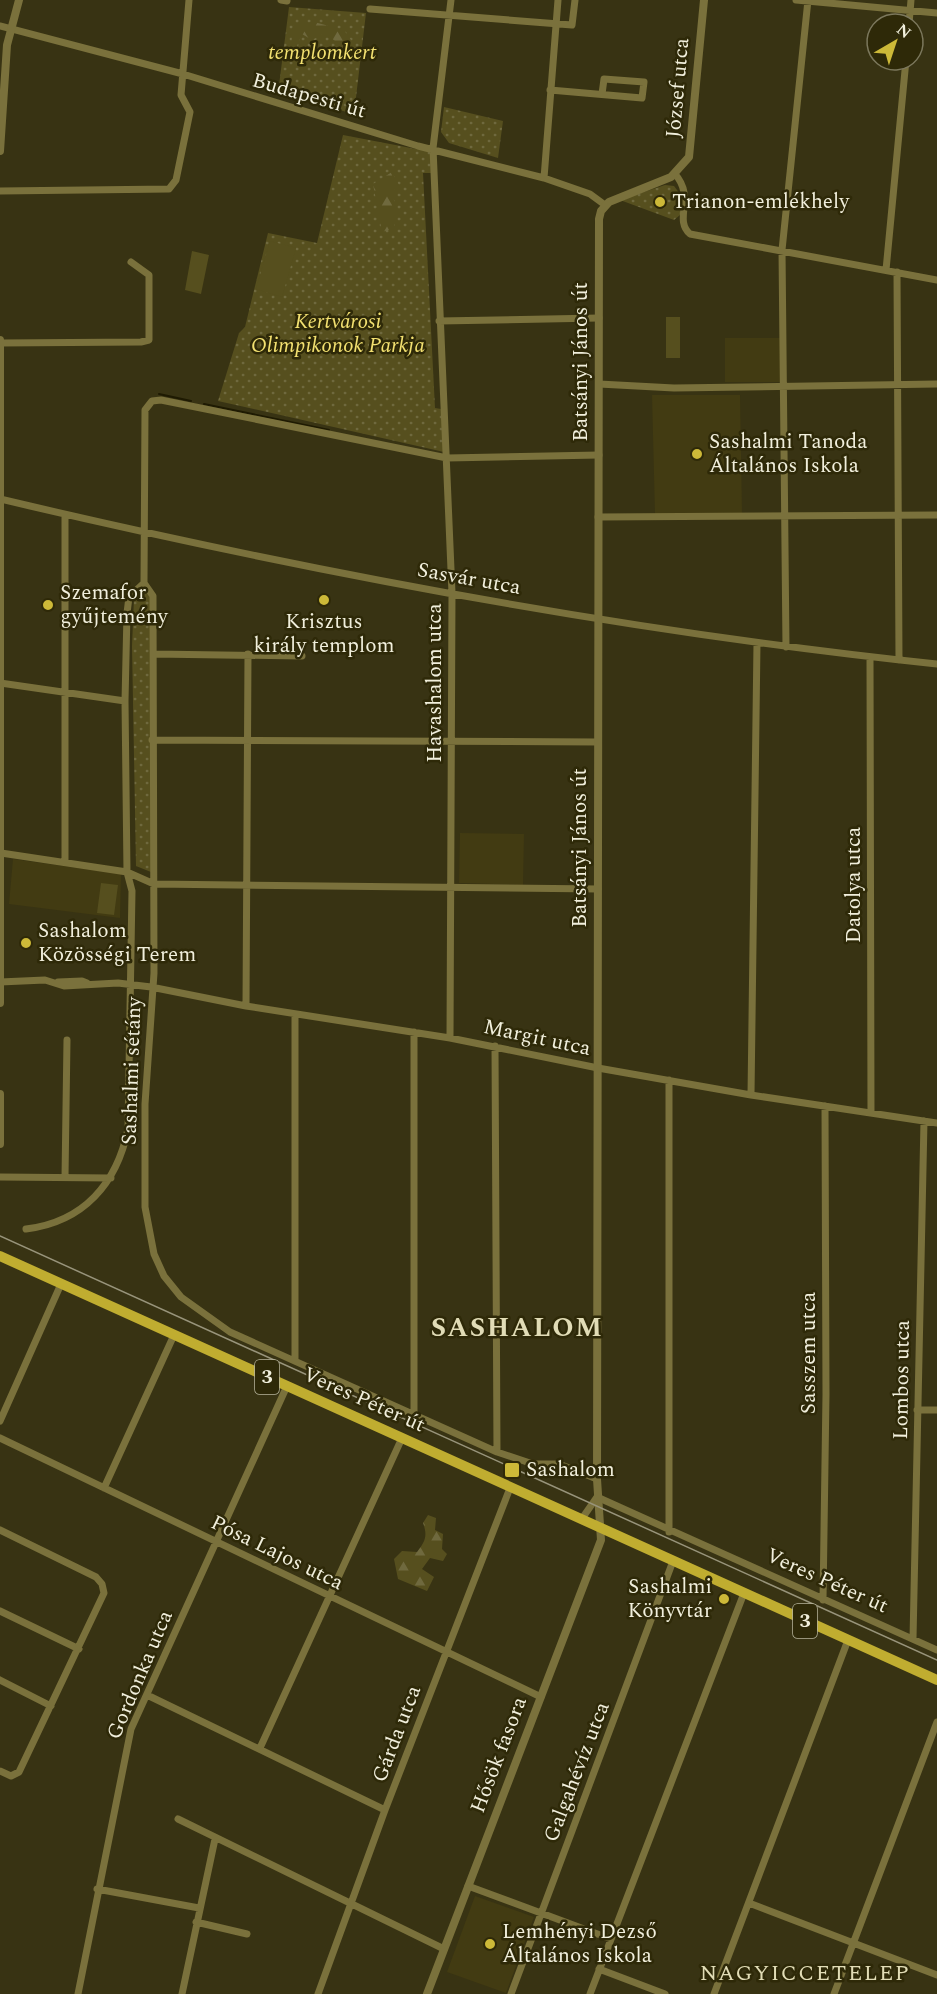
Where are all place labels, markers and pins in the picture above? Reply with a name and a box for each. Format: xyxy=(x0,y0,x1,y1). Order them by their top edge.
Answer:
place label: Trianon-emlékhely xyxy=(672,186,850,218)
marker: Trianon-emlékhely xyxy=(653,195,667,209)
place label: Sashalmi Tanoda Általános Iskola xyxy=(709,426,868,482)
marker: Sashalmi Tanoda Általános Iskola xyxy=(690,447,704,461)
place label: Szemafor gyűjtemény xyxy=(60,577,169,633)
marker: Krisztus király templom xyxy=(317,593,331,607)
marker: Szemafor gyűjtemény xyxy=(41,598,55,612)
place label: Krisztus király templom xyxy=(253,606,395,662)
place label: Sashalom Közösségi Terem xyxy=(38,915,196,971)
marker: Sashalom Közösségi Terem xyxy=(19,936,33,950)
place label: Sashalom xyxy=(526,1454,615,1486)
marker: Sashalom xyxy=(503,1461,521,1479)
place label: Sashalmi Könyvtár xyxy=(628,1571,712,1627)
marker: Sashalmi Könyvtár xyxy=(717,1592,731,1606)
place label: Lemhényi Dezső Általános Iskola xyxy=(502,1916,657,1972)
marker: Lemhényi Dezső Általános Iskola xyxy=(483,1937,497,1951)

